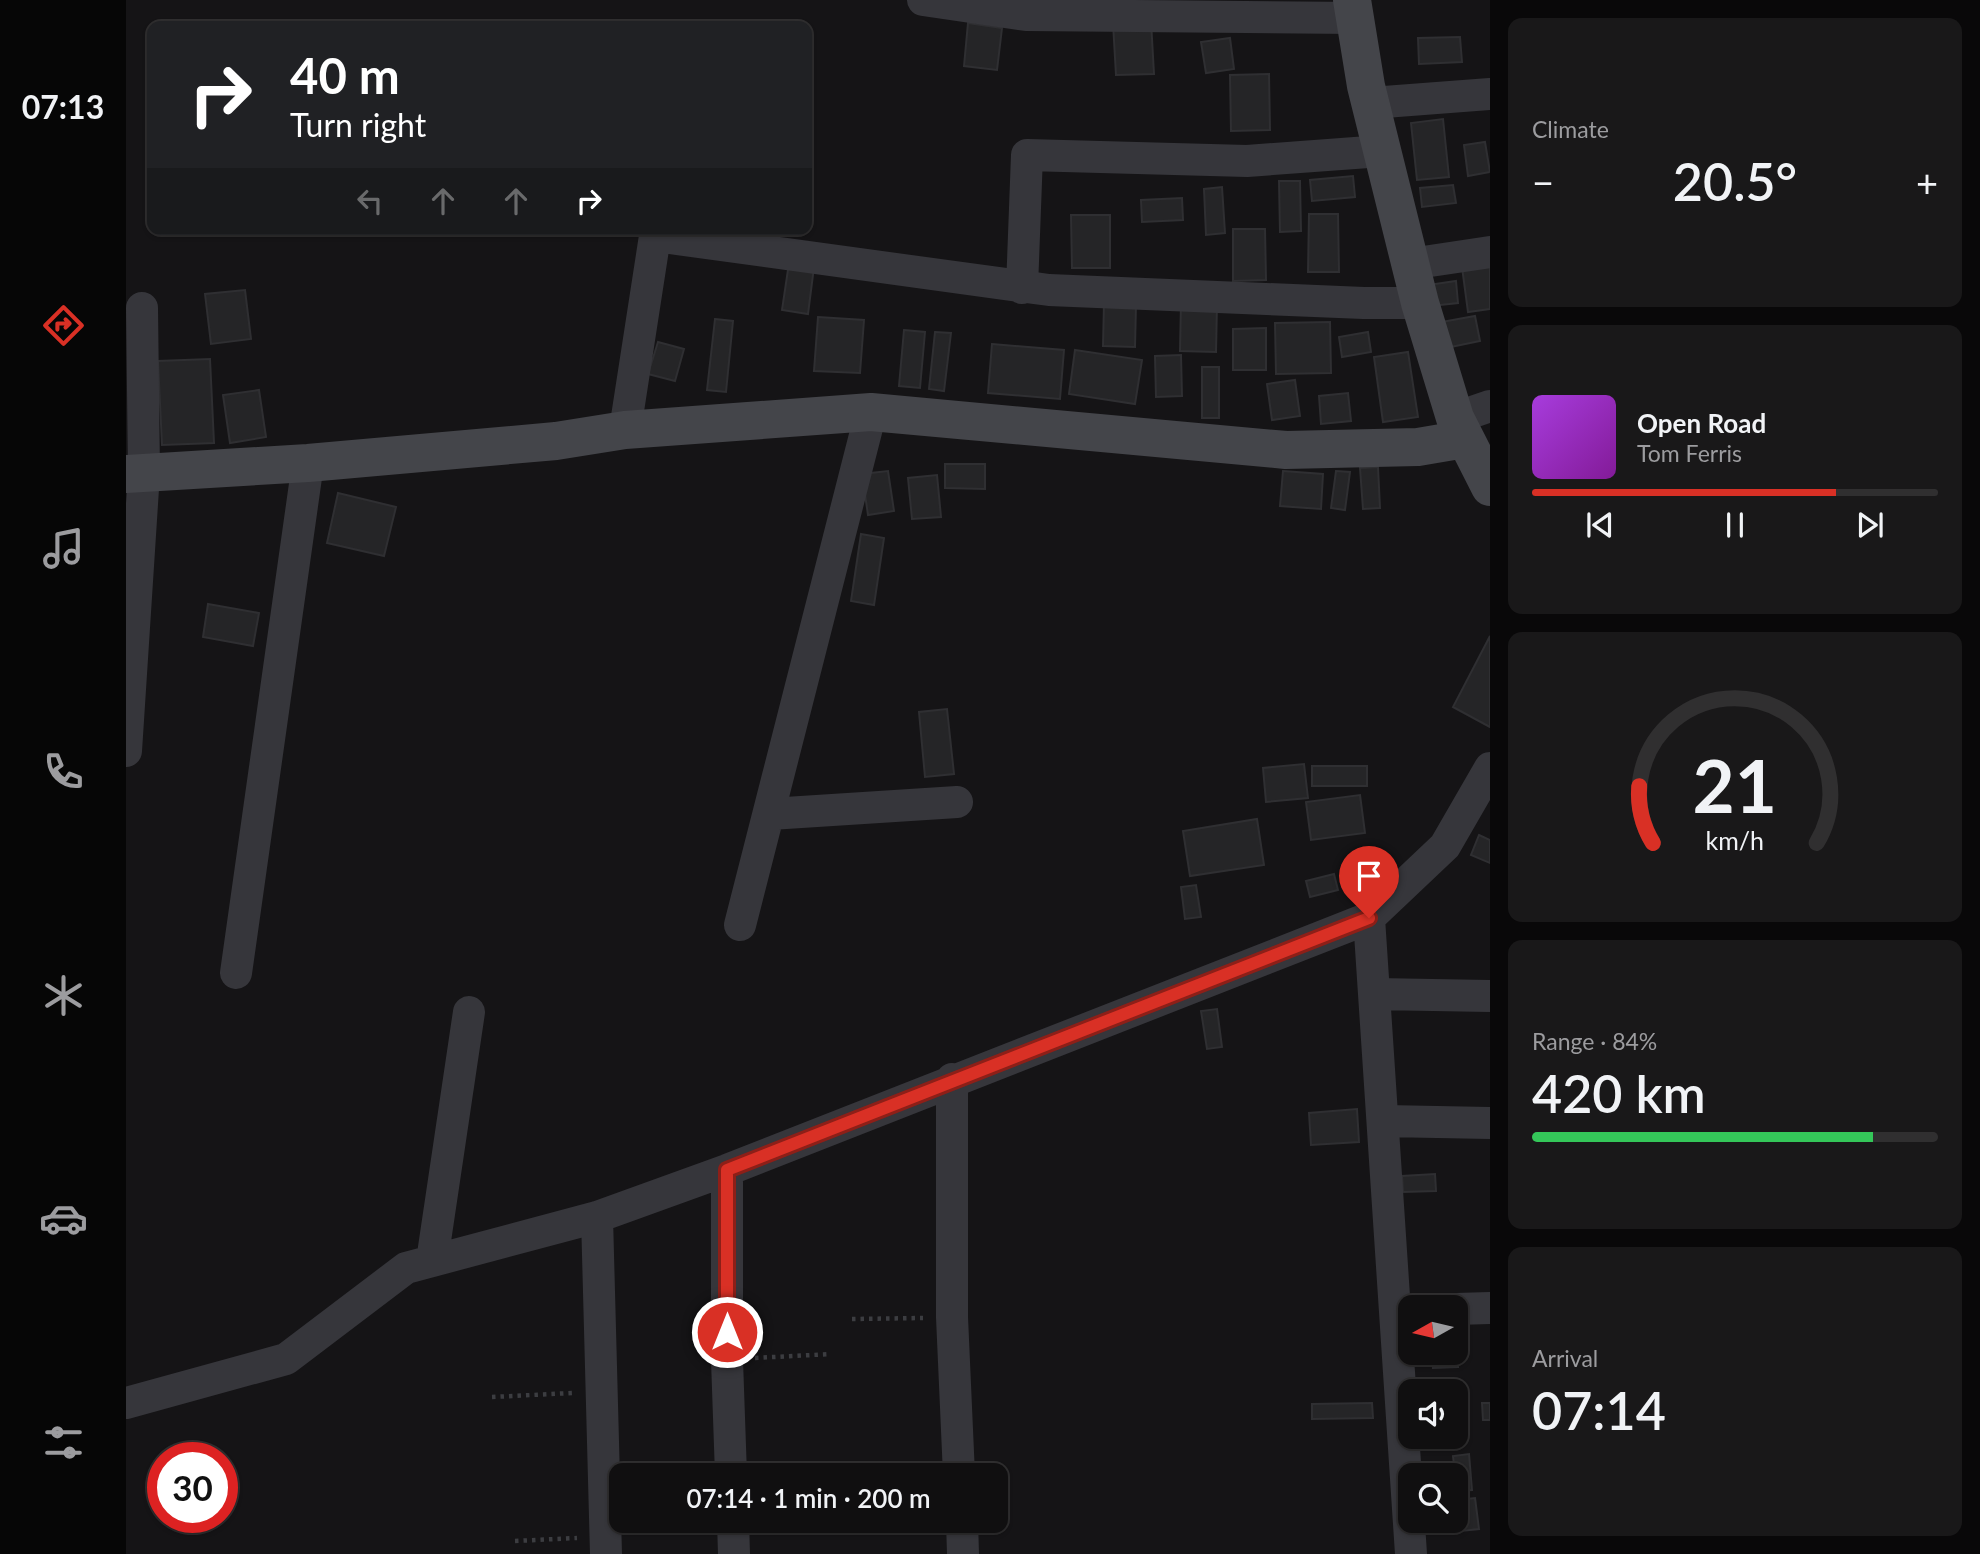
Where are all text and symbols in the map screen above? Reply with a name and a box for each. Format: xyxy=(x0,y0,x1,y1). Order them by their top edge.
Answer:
text: 40 m xyxy=(290,46,400,104)
icon: right xyxy=(175,49,266,140)
text: 07:13 xyxy=(22,87,104,126)
text: Turn right xyxy=(290,105,426,144)
text: Climate xyxy=(1532,115,1609,143)
text: 20.5° xyxy=(1673,150,1797,212)
text: − xyxy=(1532,159,1554,205)
text: + xyxy=(1916,159,1938,205)
icon: left xyxy=(351,182,389,220)
icon: ahead xyxy=(424,182,462,220)
icon: ahead xyxy=(497,182,535,220)
icon: right xyxy=(570,182,608,220)
icon: directions xyxy=(39,301,88,350)
text: Open Road xyxy=(1637,407,1766,439)
text: Tom Ferris xyxy=(1637,439,1742,467)
icon: previous xyxy=(1581,506,1619,544)
icon: pause xyxy=(1716,506,1754,544)
icon: next xyxy=(1851,506,1889,544)
icon: music xyxy=(39,524,88,573)
text: 21 xyxy=(1693,741,1777,829)
icon: phone xyxy=(39,747,88,796)
text: km/h xyxy=(1706,825,1764,855)
pin xyxy=(1339,846,1399,918)
icon: arrive xyxy=(1350,857,1388,895)
icon: climate xyxy=(39,971,88,1020)
text: Range · 84% xyxy=(1532,1027,1657,1055)
text: 420 km xyxy=(1532,1062,1706,1124)
icon: car xyxy=(39,1194,88,1243)
position arrow xyxy=(690,1295,764,1369)
north arrow xyxy=(1398,1295,1468,1365)
map controls xyxy=(1398,1295,1468,1533)
text: Arrival xyxy=(1532,1344,1598,1372)
button: sound xyxy=(1398,1379,1468,1449)
text: 07:14 xyxy=(1532,1379,1666,1441)
icon: filters xyxy=(39,1418,88,1467)
speed limit sign: 30 xyxy=(147,1442,238,1533)
button: search xyxy=(1398,1463,1468,1533)
text: 07:14 · 1 min · 200 m xyxy=(686,1482,931,1514)

